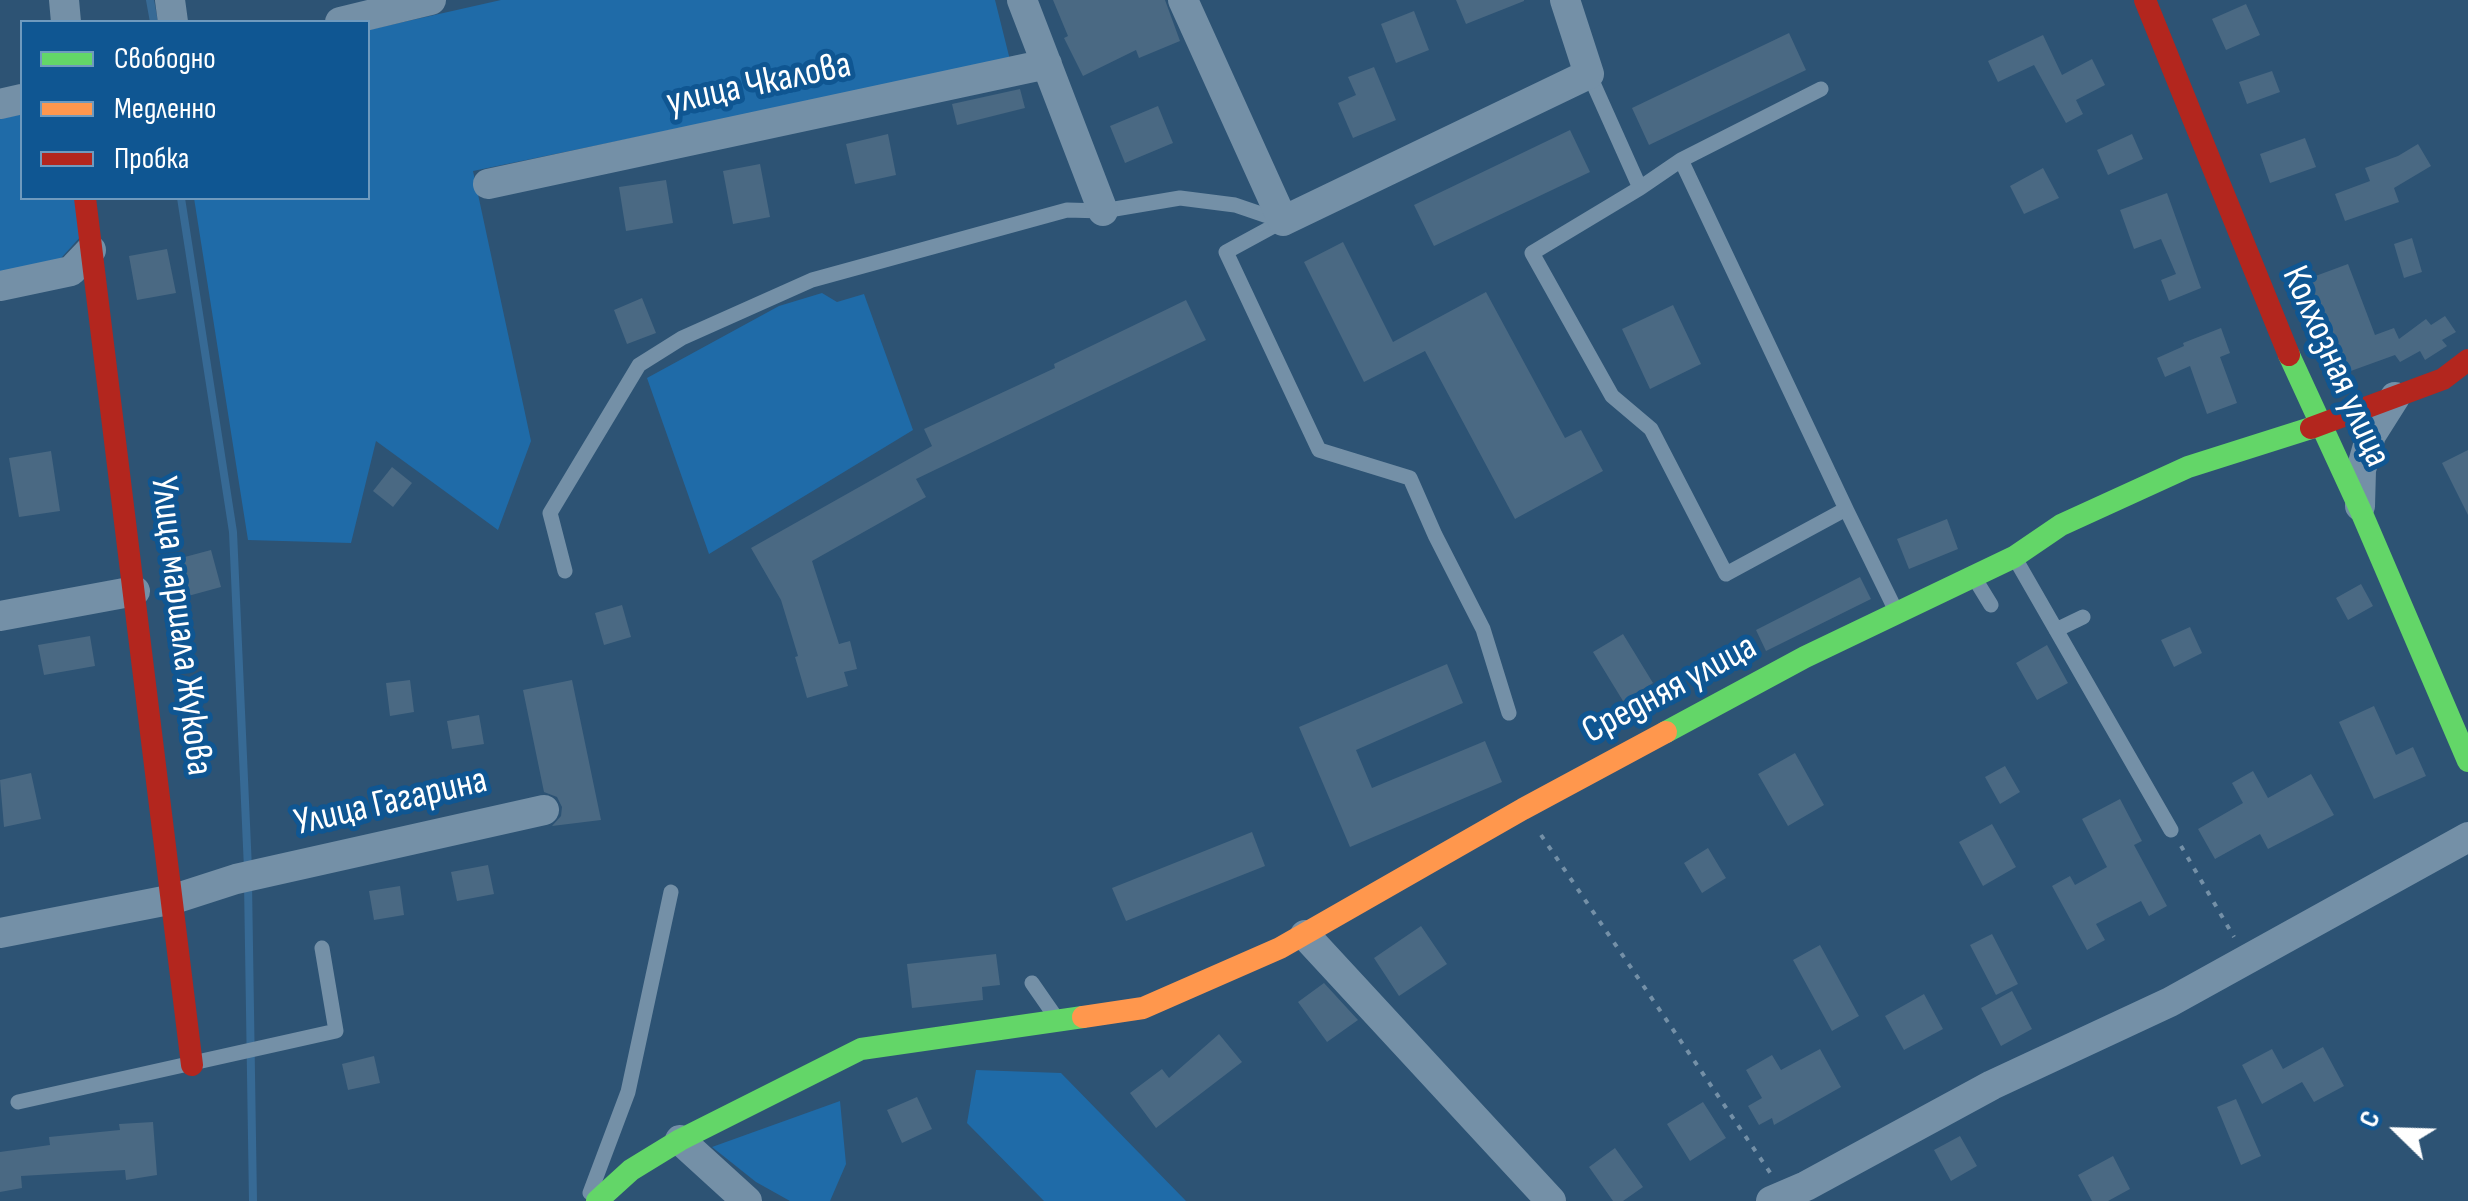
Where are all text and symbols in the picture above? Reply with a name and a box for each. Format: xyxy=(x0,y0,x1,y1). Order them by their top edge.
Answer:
legend xyxy=(20,20,370,200)
text: Свободно xyxy=(114,41,216,77)
street label: улица Чкалова xyxy=(663,43,855,127)
text: Медленно xyxy=(114,91,216,127)
text: Пробка xyxy=(114,141,189,177)
street label: Колхозная улица xyxy=(2270,260,2400,474)
street label: Улица маршала Жукова xyxy=(139,474,221,778)
street label: Средняя улица xyxy=(1575,625,1765,755)
street label: Улица Гагарина xyxy=(290,759,492,847)
north arrow xyxy=(2348,1081,2448,1181)
text: С xyxy=(2352,1106,2388,1132)

